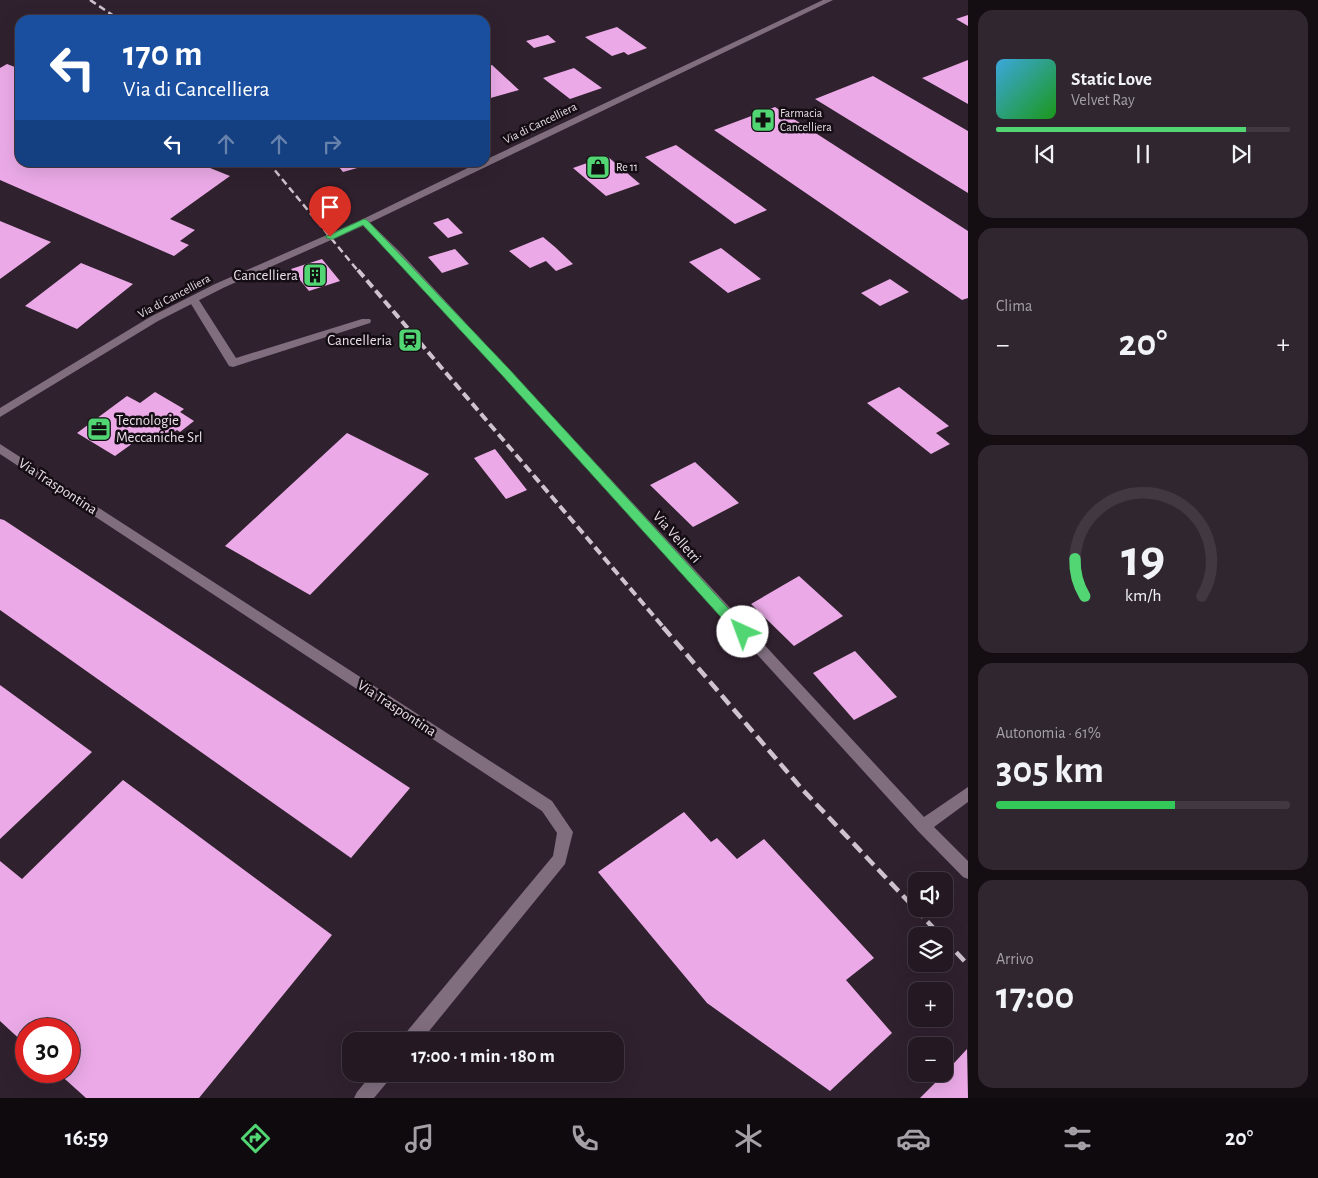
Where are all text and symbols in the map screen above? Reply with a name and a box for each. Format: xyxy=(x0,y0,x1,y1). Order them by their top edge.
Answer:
icon: left xyxy=(40,35,105,100)
text: 170 m xyxy=(123,37,203,72)
text: Static Love xyxy=(1071,70,1152,89)
text: Via di Cancelliera xyxy=(123,78,270,100)
text: Velvet Ray xyxy=(1071,92,1135,108)
street label: Via di Cancelliera xyxy=(501,100,579,146)
pharmacy icon: Farmacia Cancelliera xyxy=(750,107,776,133)
place label: Farmacia Cancelliera xyxy=(780,107,832,133)
icon: left xyxy=(159,130,187,158)
icon: ahead xyxy=(212,130,240,158)
icon: ahead xyxy=(265,130,293,158)
icon: right xyxy=(318,130,346,158)
icon: previous xyxy=(1031,140,1059,168)
icon: pause xyxy=(1129,140,1157,168)
icon: next xyxy=(1227,140,1255,168)
shop icon: Re 11 xyxy=(585,154,611,180)
place label: Re 11 xyxy=(616,161,638,173)
pin xyxy=(309,186,351,237)
icon: arrive xyxy=(316,193,344,221)
building icon: Cancelliera xyxy=(302,262,328,288)
place label: Cancelliera xyxy=(233,268,298,283)
street label: Via di Cancelliera xyxy=(136,272,213,320)
text: Clima xyxy=(996,298,1032,314)
text: 20° xyxy=(1119,325,1167,363)
station icon: Cancelleria xyxy=(397,327,423,353)
text: − xyxy=(996,331,1009,359)
text: + xyxy=(1277,331,1290,359)
place label: Cancelleria xyxy=(327,333,392,348)
place label: Tecnologie Meccaniche Srl xyxy=(116,413,202,445)
office icon: Tecnologie Meccaniche Srl xyxy=(86,416,112,442)
street label: Via Traspontina xyxy=(16,455,100,517)
street label: Via Velletri xyxy=(650,509,704,566)
text: 19 xyxy=(1121,533,1165,585)
text: km/h xyxy=(1125,587,1161,605)
position arrow xyxy=(716,605,768,657)
street label: Via Traspontina xyxy=(355,677,439,739)
text: Autonomia · 61% xyxy=(996,725,1101,741)
text: 305 km xyxy=(996,752,1104,790)
map controls xyxy=(908,872,953,1082)
button: sound xyxy=(908,872,953,917)
button: layers xyxy=(908,927,953,972)
text: Arrivo xyxy=(996,951,1034,967)
text: 17:00 xyxy=(996,978,1074,1016)
button: + xyxy=(908,982,953,1027)
speed limit sign: 30 xyxy=(15,1018,80,1083)
button: − xyxy=(908,1037,953,1082)
text: 17:00 · 1 min · 180 m xyxy=(411,1047,555,1066)
icon: directions xyxy=(238,1121,273,1156)
icon: music xyxy=(402,1121,437,1156)
icon: phone xyxy=(567,1121,602,1156)
icon: climate xyxy=(731,1121,766,1156)
icon: car xyxy=(896,1121,931,1156)
icon: filters xyxy=(1060,1121,1095,1156)
text: 16:59 xyxy=(65,1127,108,1149)
text: 20° xyxy=(1225,1127,1253,1149)

